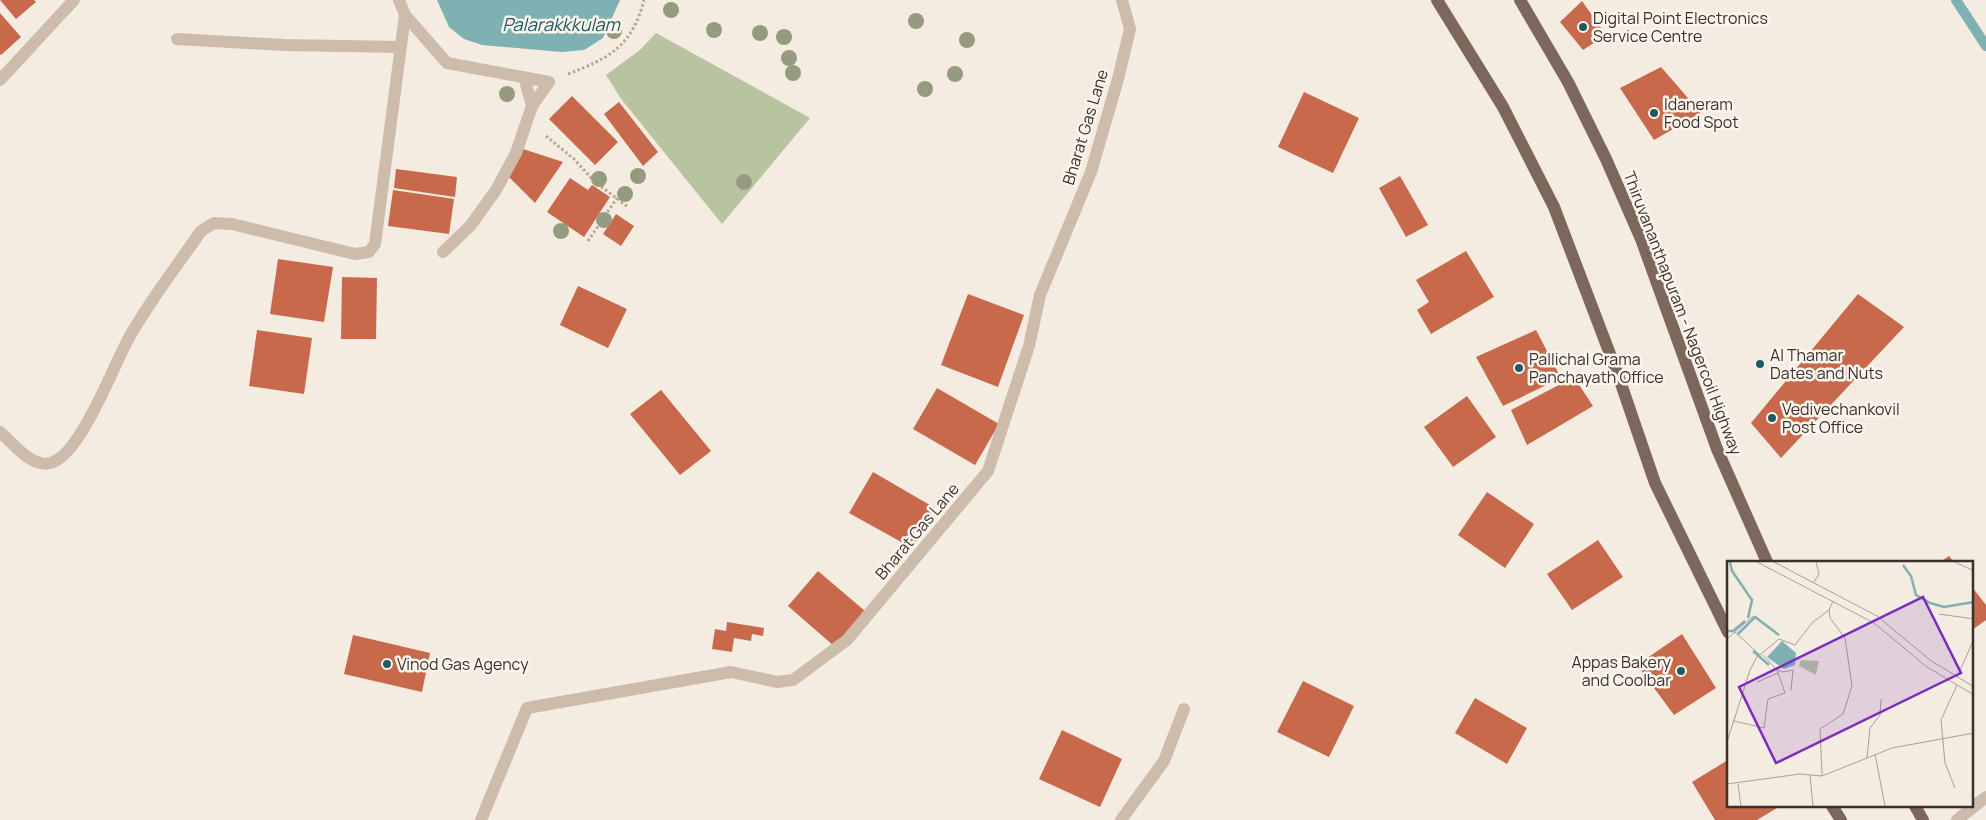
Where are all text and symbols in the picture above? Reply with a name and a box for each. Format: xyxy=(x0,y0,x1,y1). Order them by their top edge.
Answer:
place label: Digital Point Electronics Service Centre xyxy=(1593,7,1768,47)
water label: Palarakkkulam xyxy=(502,12,622,36)
marker: Digital Point Electronics Service Centre xyxy=(1577,21,1589,33)
street label: Bharat Gas Lane xyxy=(1057,67,1113,187)
place label: Idaneram Food Spot xyxy=(1664,93,1739,133)
marker: Idaneram Food Spot xyxy=(1648,107,1660,119)
street label: Thiruvananthapuram - Nagercoil Highway xyxy=(1619,168,1748,459)
place label: Al Thamar Dates and Nuts xyxy=(1770,344,1883,384)
place label: Pallichal Grama Panchayath Office xyxy=(1529,348,1664,388)
marker: Al Thamar Dates and Nuts xyxy=(1754,358,1766,370)
marker: Pallichal Grama Panchayath Office xyxy=(1513,362,1525,374)
place label: Vedivechankovil Post Office xyxy=(1782,398,1900,438)
marker: Vedivechankovil Post Office xyxy=(1766,412,1778,424)
street label: Bharat Gas Lane xyxy=(870,478,964,584)
inset map xyxy=(1727,561,1974,808)
place label: Appas Bakery and Coolbar xyxy=(1572,651,1672,691)
place label: Vinod Gas Agency xyxy=(397,653,529,675)
marker: Vinod Gas Agency xyxy=(381,658,393,670)
marker: Appas Bakery and Coolbar xyxy=(1675,665,1687,677)

